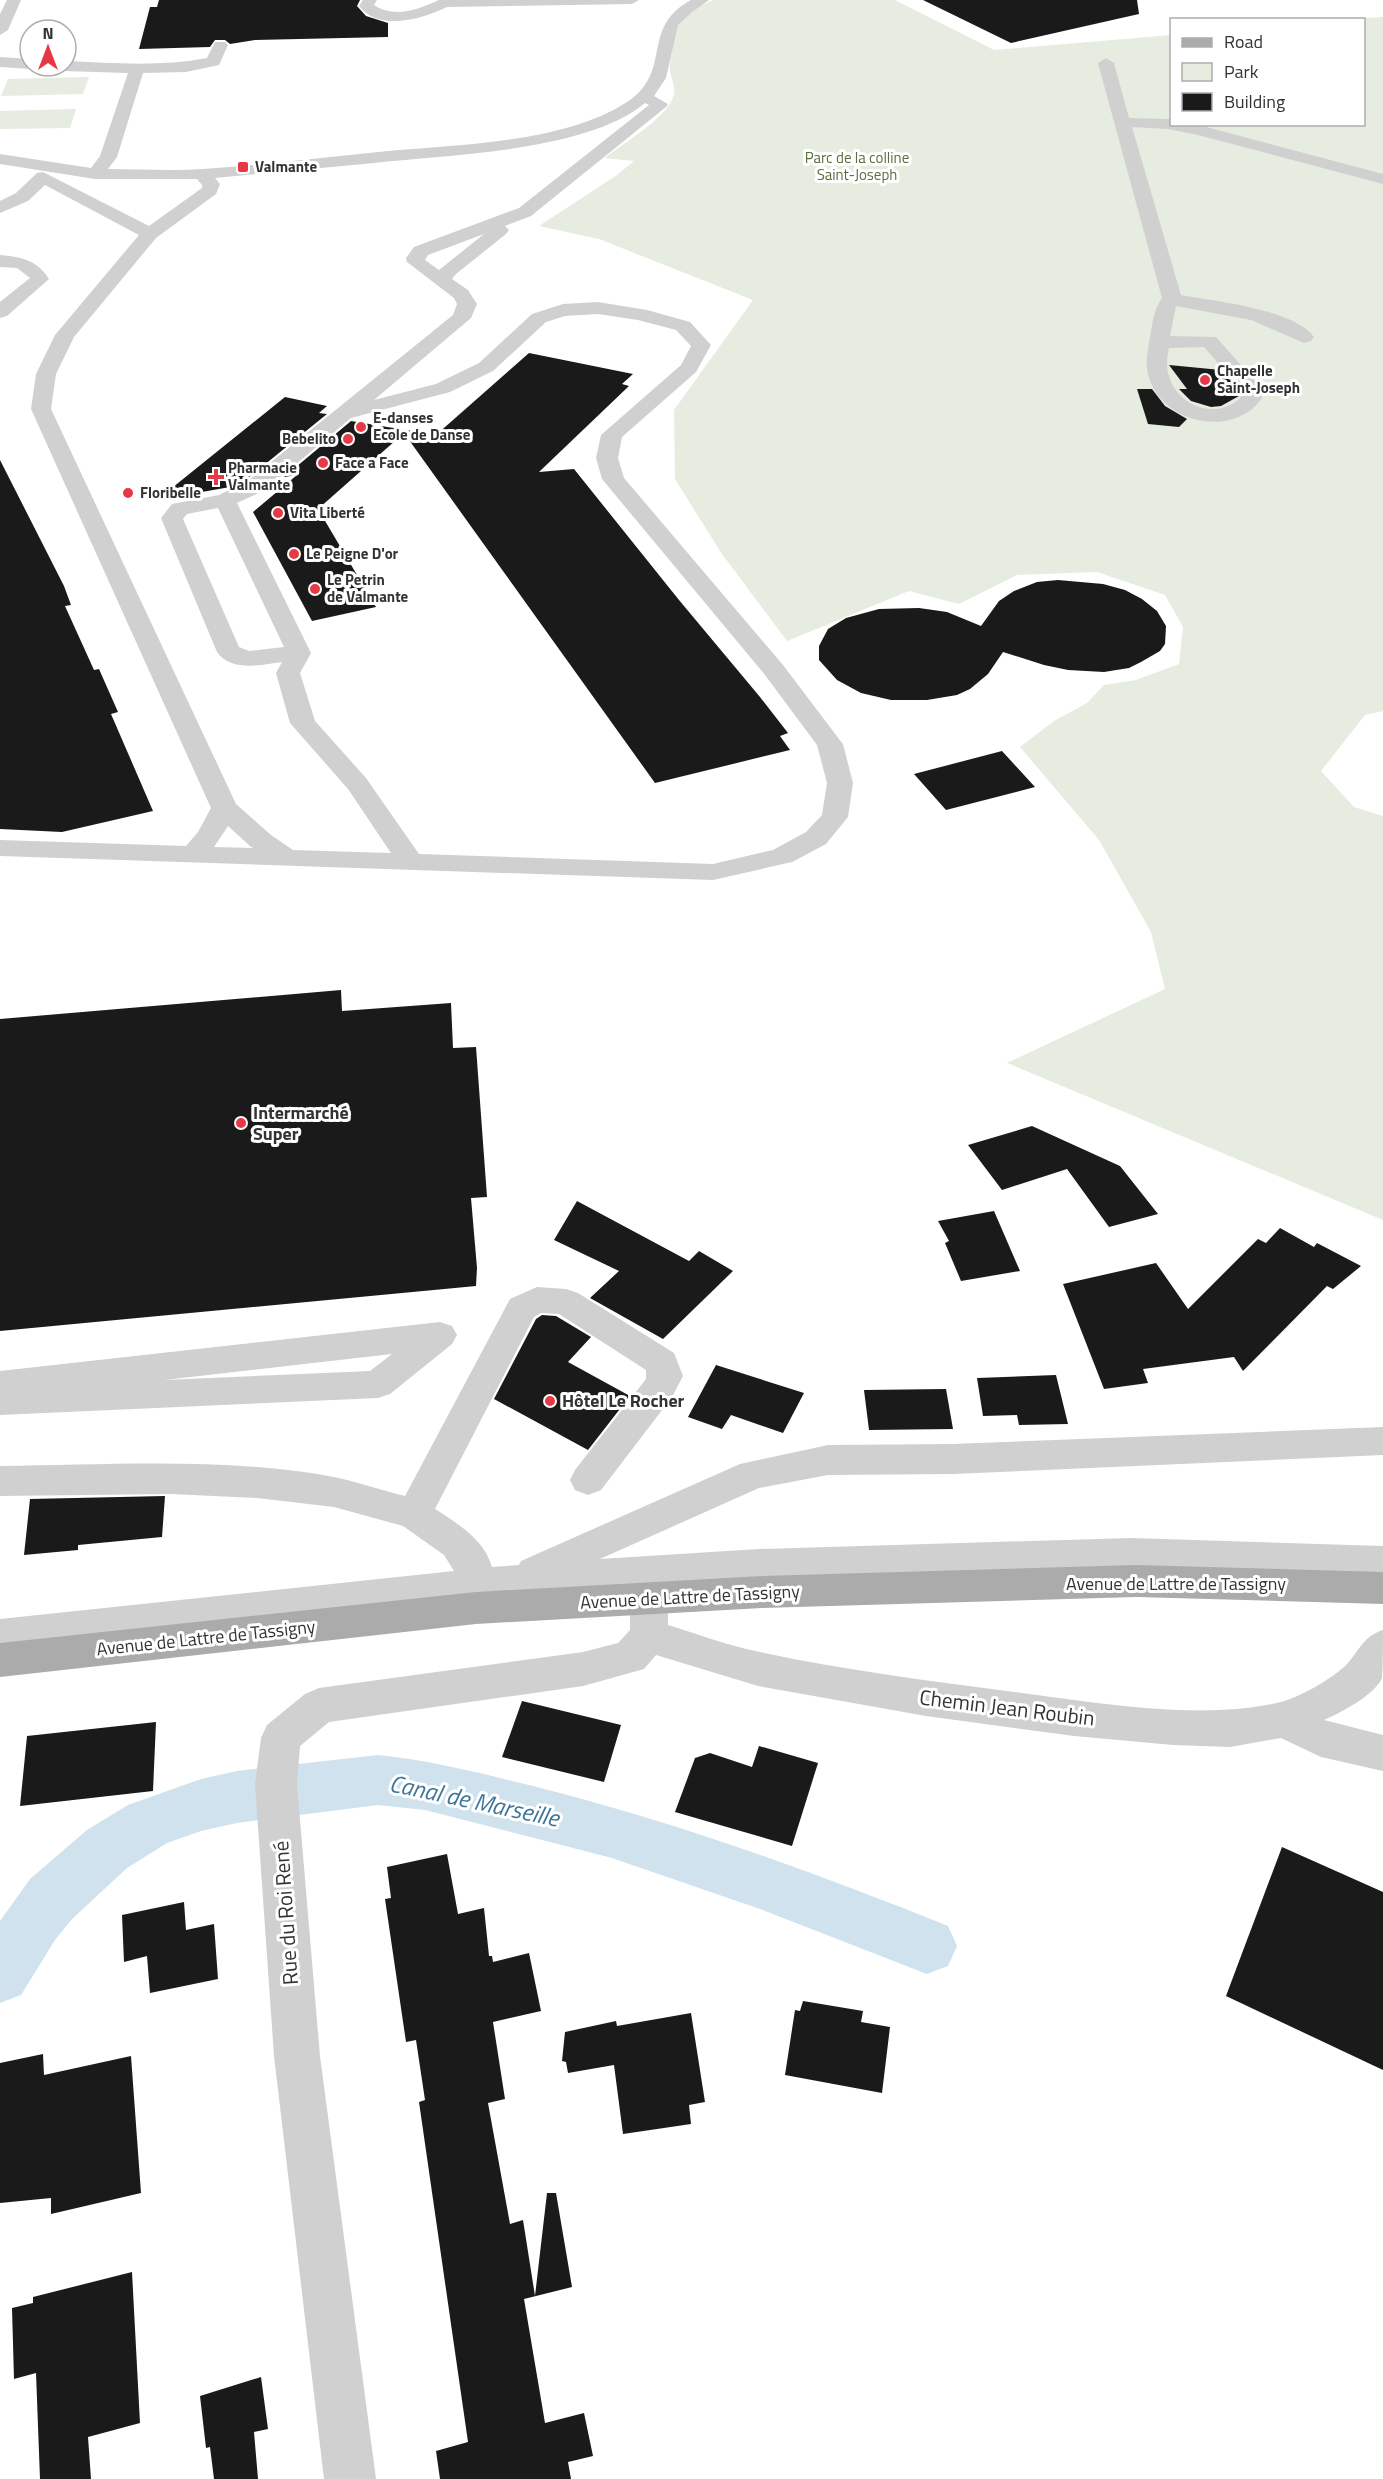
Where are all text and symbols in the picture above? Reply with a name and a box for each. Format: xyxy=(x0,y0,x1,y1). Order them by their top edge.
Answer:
north arrow xyxy=(18,18,78,78)
legend xyxy=(1170,18,1365,126)
text: N xyxy=(42,21,54,45)
text: Road xyxy=(1224,28,1263,55)
text: Park xyxy=(1224,58,1259,85)
text: Building xyxy=(1224,88,1285,115)
park label: Parc de la colline Saint-Joseph xyxy=(805,146,909,186)
place label: Valmante xyxy=(255,155,317,178)
marker: Valmante xyxy=(236,160,250,174)
place label: Chapelle Saint-Joseph xyxy=(1217,359,1300,399)
marker: Chapelle Saint-Joseph xyxy=(1198,373,1212,387)
place label: E-danses Ecole de Danse xyxy=(373,406,471,446)
marker: E-danses Ecole de Danse xyxy=(354,420,368,434)
place label: Bebelito xyxy=(282,427,336,450)
marker: Bebelito xyxy=(341,432,355,446)
place label: Face a Face xyxy=(335,451,409,474)
place label: Pharmacie Valmante xyxy=(228,456,297,496)
marker: Face a Face xyxy=(316,456,330,470)
marker: Pharmacie Valmante xyxy=(209,470,223,484)
place label: Floribelle xyxy=(140,481,201,504)
marker: Floribelle xyxy=(121,486,135,500)
place label: Vita Liberté xyxy=(290,501,365,524)
marker: Vita Liberté xyxy=(271,506,285,520)
place label: Le Peigne D'or xyxy=(306,542,399,565)
marker: Le Peigne D'or xyxy=(287,547,301,561)
place label: Le Petrin de Valmante xyxy=(327,568,409,608)
marker: Le Petrin de Valmante xyxy=(308,582,322,596)
place label: Intermarché Super xyxy=(253,1099,349,1147)
marker: Intermarché Super xyxy=(234,1116,248,1130)
place label: Hôtel Le Rocher xyxy=(562,1387,685,1414)
marker: Hôtel Le Rocher xyxy=(543,1394,557,1408)
street label: Avenue de Lattre de Tassigny xyxy=(1066,1570,1286,1597)
street label: Avenue de Lattre de Tassigny xyxy=(579,1577,801,1616)
street label: Avenue de Lattre de Tassigny xyxy=(95,1613,317,1662)
street label: Chemin Jean Roubin xyxy=(918,1680,1097,1734)
water label: Canal de Marseille xyxy=(386,1764,564,1836)
street label: Rue du Roi René xyxy=(264,1840,306,1986)

